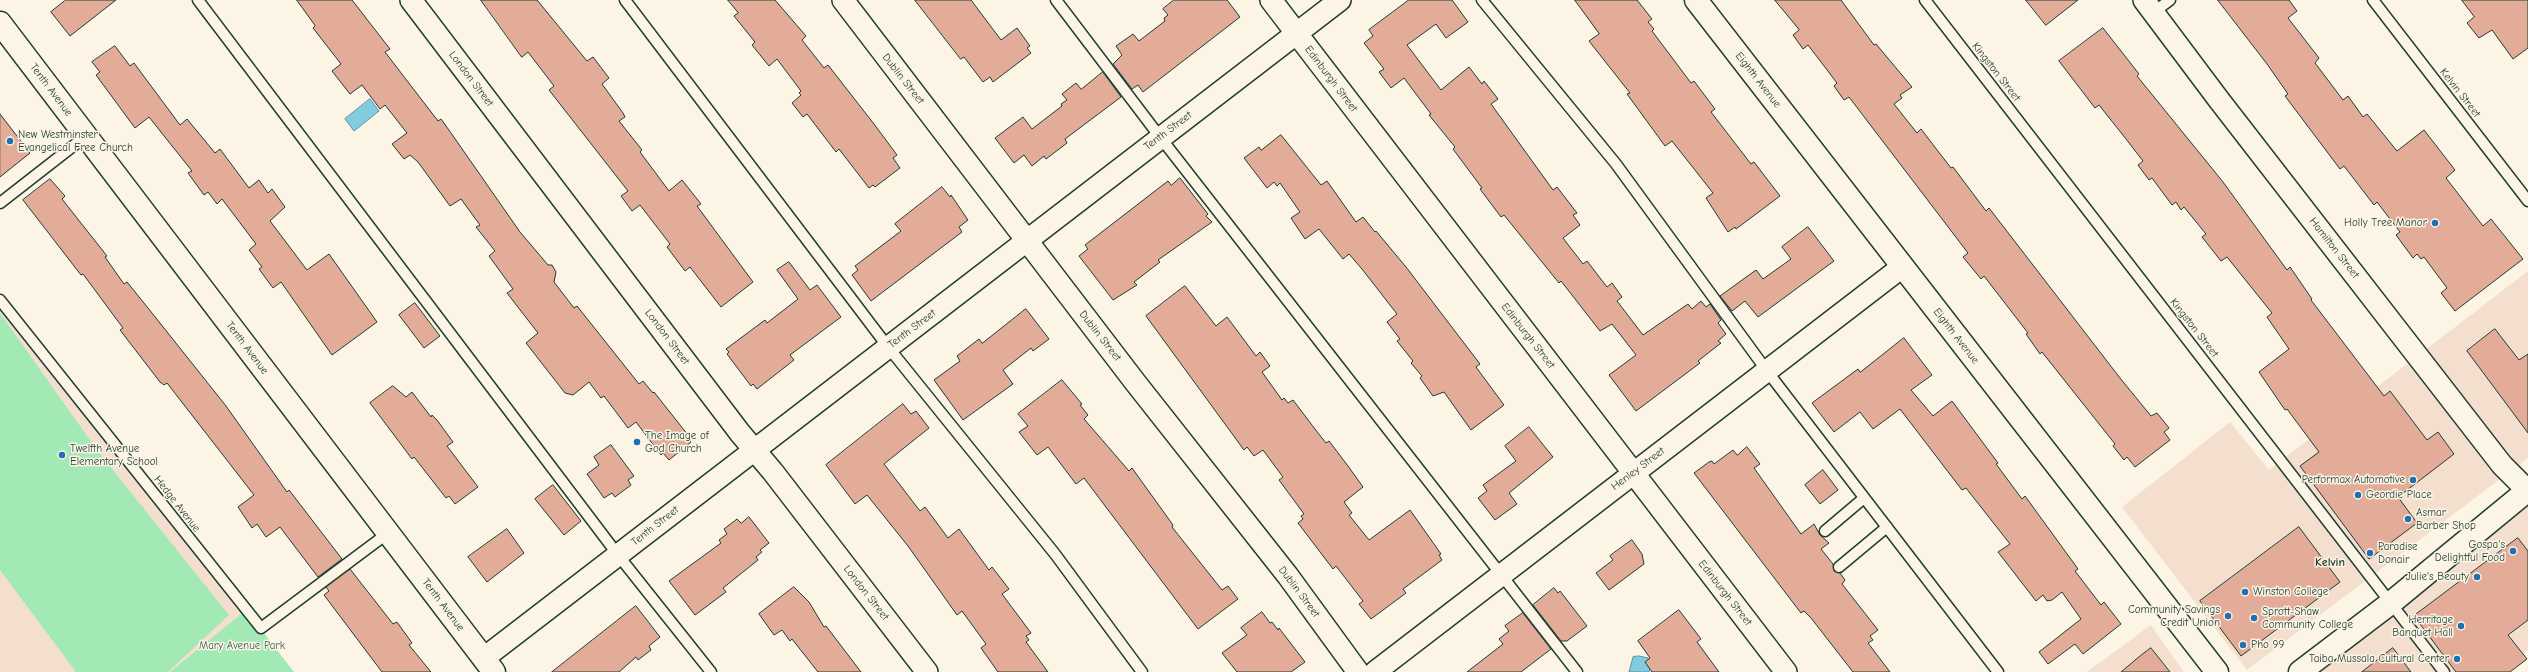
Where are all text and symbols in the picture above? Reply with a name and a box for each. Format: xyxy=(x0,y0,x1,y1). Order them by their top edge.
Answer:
street label: Kingston Street xyxy=(1969,40,2023,104)
street label: Edinburgh Street xyxy=(1302,43,1360,115)
street label: London Street xyxy=(446,49,496,109)
street label: Eighth Avenue xyxy=(1732,50,1784,110)
street label: Dublin Street xyxy=(879,51,927,107)
street label: Tenth Avenue xyxy=(27,61,75,119)
street label: Kelvin Street xyxy=(2437,66,2483,120)
street label: Tenth Street xyxy=(1141,109,1195,153)
place label: New Westminster Evangelical Free Church xyxy=(18,128,133,154)
marker: New Westminster Evangelical Free Church xyxy=(5,136,15,146)
street label: Hamilton Street xyxy=(2306,215,2362,281)
place label: Holly Tree Manor xyxy=(2344,216,2427,230)
marker: Holly Tree Manor xyxy=(2430,218,2440,228)
street label: Kingston Street xyxy=(2167,296,2221,360)
street label: Edinburgh Street xyxy=(1498,301,1558,371)
street label: Eighth Avenue xyxy=(1930,306,1982,366)
street label: London Street xyxy=(642,307,692,367)
street label: Tenth Street xyxy=(885,307,939,351)
street label: Dublin Street xyxy=(1076,308,1124,364)
street label: Tenth Avenue xyxy=(223,319,271,377)
place label: The Image of God Church xyxy=(645,429,709,455)
marker: The Image of God Church xyxy=(632,437,642,447)
place label: Twelfth Avenue Elementary School xyxy=(70,442,158,468)
street label: Henley Street xyxy=(1609,445,1667,493)
marker: Twelfth Avenue Elementary School xyxy=(57,450,67,460)
street label: Hedge Avenue xyxy=(151,473,203,535)
place label: Performax Automotive xyxy=(2302,473,2405,487)
marker: Performax Automotive xyxy=(2408,475,2418,485)
place label: Geordie Place xyxy=(2366,488,2432,502)
marker: Geordie Place xyxy=(2353,490,2363,500)
street label: Tenth Street xyxy=(629,503,681,549)
place label: Asmar Barber Shop xyxy=(2416,506,2476,532)
marker: Asmar Barber Shop xyxy=(2403,514,2413,524)
place label: Gospa's Delightful Food xyxy=(2435,538,2505,564)
place label: Paradise Donair xyxy=(2378,540,2418,566)
marker: Gospa's Delightful Food xyxy=(2508,546,2518,556)
marker: Paradise Donair xyxy=(2365,548,2375,558)
district label: Kelvin xyxy=(2315,556,2345,570)
street label: Edinburgh Street xyxy=(1695,558,1755,628)
street label: London Street xyxy=(840,563,892,623)
street label: Dublin Street xyxy=(1275,564,1323,620)
place label: Julie's Beauty xyxy=(2406,570,2469,584)
marker: Julie's Beauty xyxy=(2472,572,2482,582)
street label: Tenth Avenue xyxy=(419,576,467,634)
place label: Winston College xyxy=(2253,585,2328,599)
marker: Winston College xyxy=(2240,587,2250,597)
place label: Community Savings Credit Union xyxy=(2128,603,2220,629)
place label: Sprott-Shaw Community College xyxy=(2262,605,2353,631)
marker: Community Savings Credit Union xyxy=(2223,611,2233,621)
marker: Sprott-Shaw Community College xyxy=(2249,613,2259,623)
place label: Herritage Banquet Hall xyxy=(2392,613,2453,639)
marker: Herritage Banquet Hall xyxy=(2456,621,2466,631)
place label: Pho 99 xyxy=(2251,638,2284,652)
park label: Mary Avenue Park xyxy=(199,639,285,653)
marker: Pho 99 xyxy=(2238,640,2248,650)
place label: Taiba Mussala Cultural Center xyxy=(2309,652,2449,666)
marker: Taiba Mussala Cultural Center xyxy=(2452,654,2462,664)

